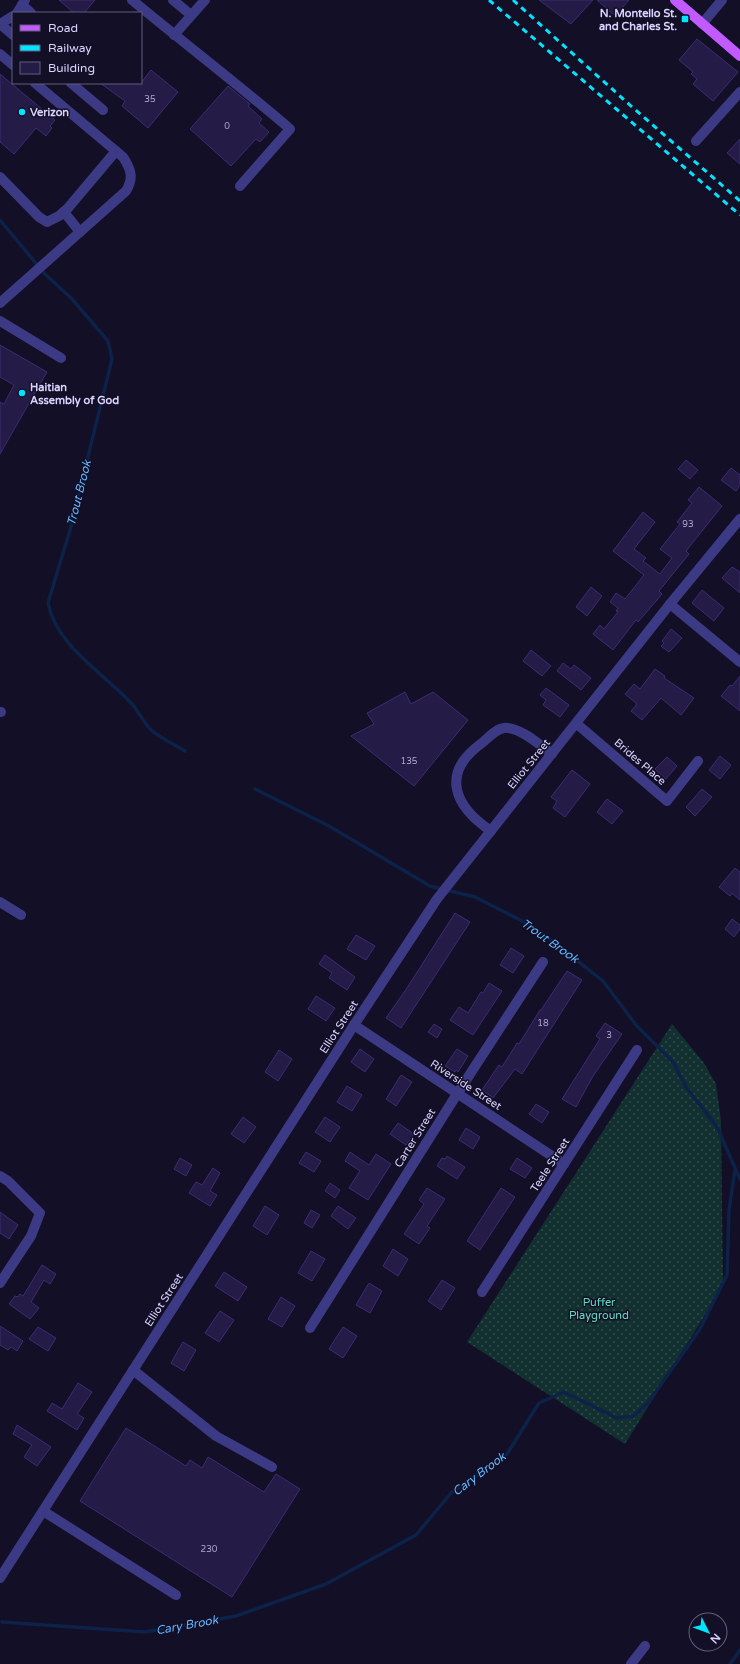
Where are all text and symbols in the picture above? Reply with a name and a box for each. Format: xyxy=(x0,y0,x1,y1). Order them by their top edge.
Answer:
place label: N. Montello St. and Charles St. xyxy=(599,7,677,33)
legend xyxy=(12,12,142,84)
marker: N. Montello St. and Charles St. xyxy=(680,14,690,24)
text: Road xyxy=(48,21,78,35)
text: Railway xyxy=(48,41,92,55)
text: Building xyxy=(48,61,95,75)
house number: 35 xyxy=(144,94,156,105)
place label: Verizon xyxy=(30,106,69,119)
marker: Verizon xyxy=(17,107,27,117)
house number: 0 xyxy=(224,121,230,132)
place label: Haitian Assembly of God xyxy=(30,381,119,408)
marker: Haitian Assembly of God xyxy=(17,388,27,398)
water label: Trout Brook xyxy=(64,457,94,527)
house number: 93 xyxy=(682,519,694,530)
street label: Elliot Street xyxy=(505,736,553,792)
street label: Brides Place xyxy=(612,736,668,788)
house number: 135 xyxy=(401,756,418,767)
water label: Trout Brook xyxy=(519,916,583,967)
street label: Elliot Street xyxy=(317,998,361,1056)
house number: 18 xyxy=(537,1018,549,1029)
house number: 3 xyxy=(606,1030,612,1041)
street label: Riverside Street xyxy=(428,1057,504,1113)
street label: Carter Street xyxy=(392,1106,438,1170)
street label: Teele Street xyxy=(528,1136,572,1194)
street label: Elliot Street xyxy=(142,1271,186,1329)
park label: Puffer Playground xyxy=(569,1296,629,1322)
water label: Cary Brook xyxy=(450,1449,510,1499)
house number: 230 xyxy=(201,1544,218,1555)
water label: Cary Brook xyxy=(155,1612,221,1637)
north arrow xyxy=(688,1612,728,1652)
text: N xyxy=(707,1631,723,1646)

